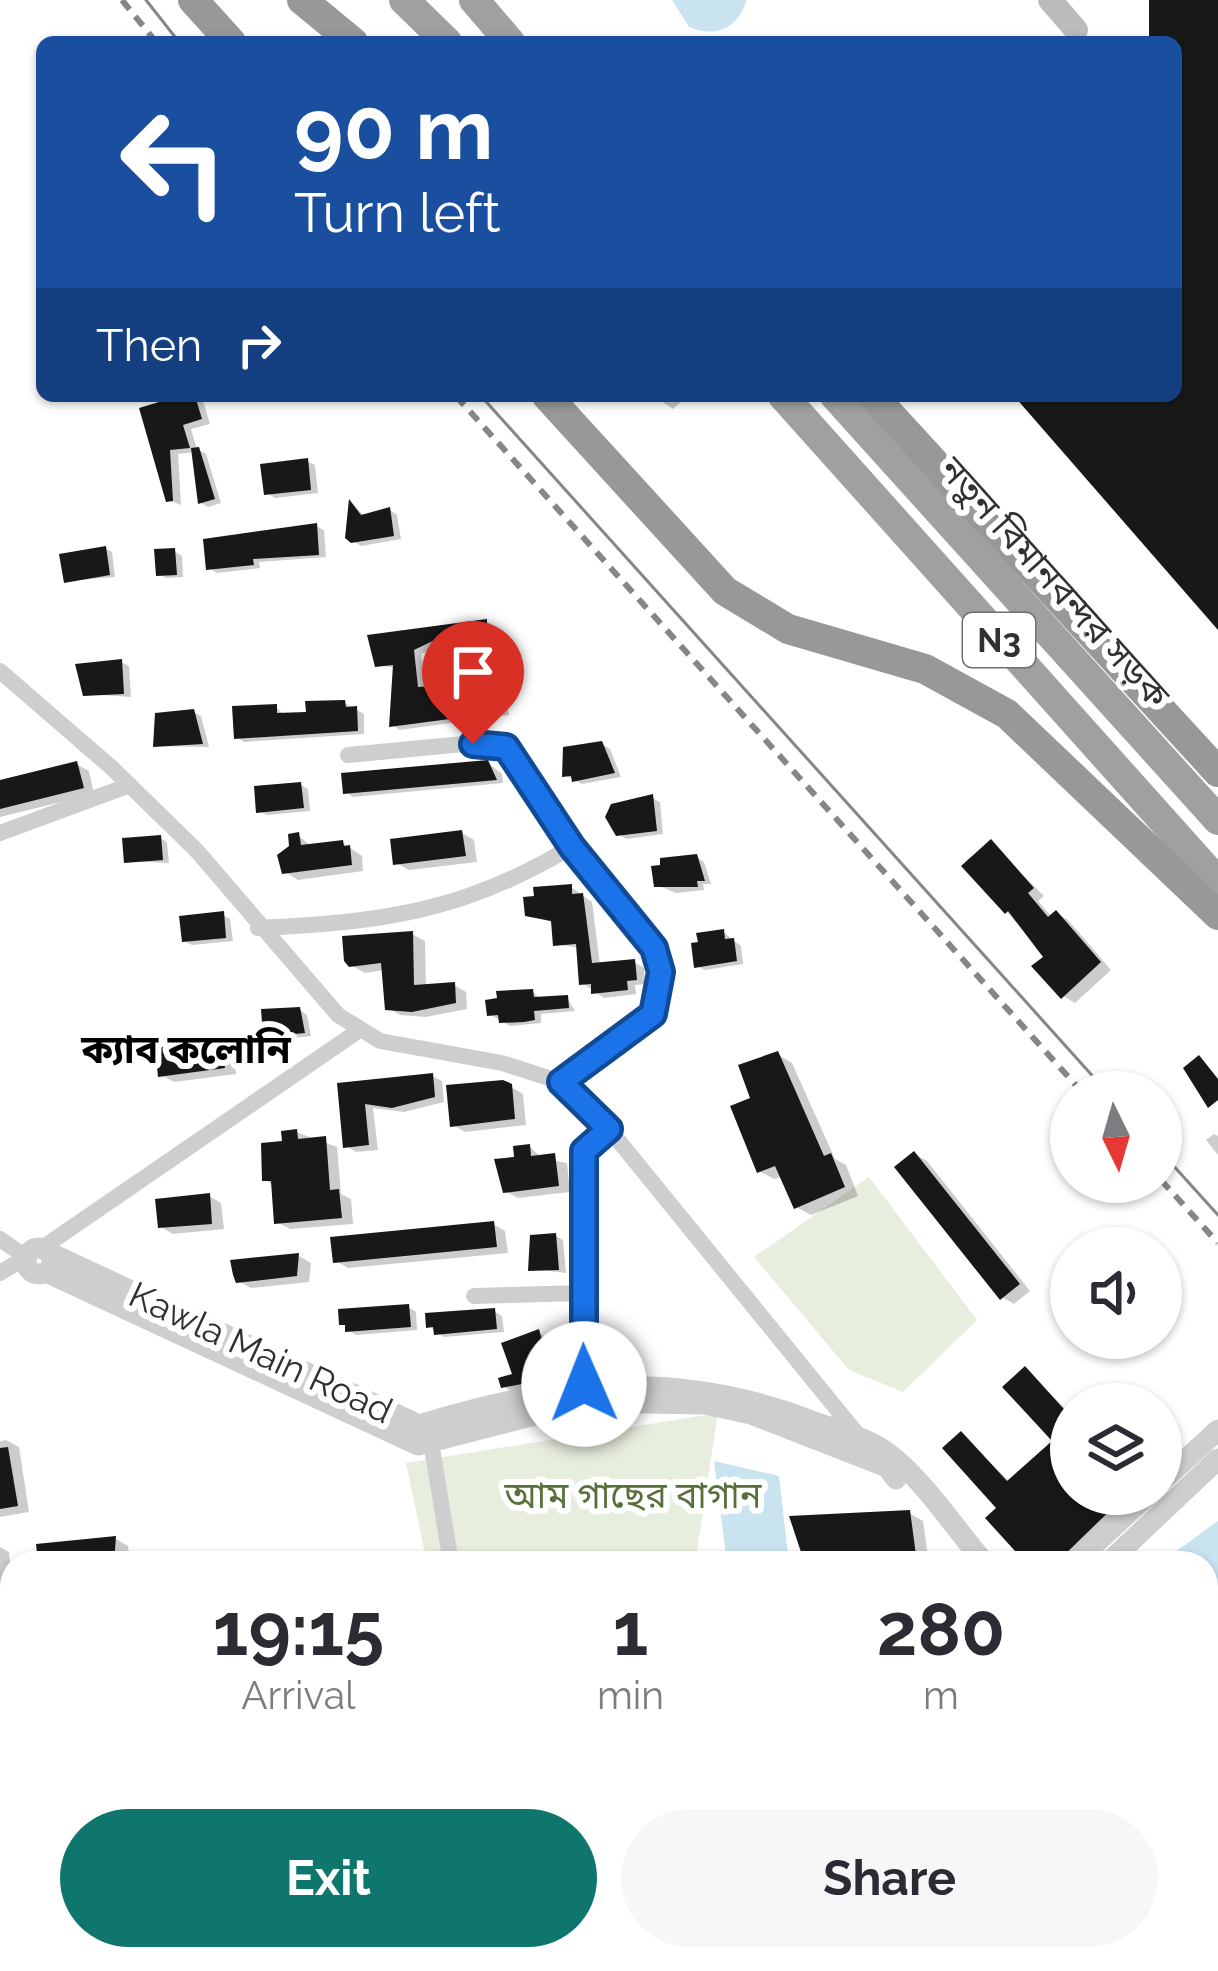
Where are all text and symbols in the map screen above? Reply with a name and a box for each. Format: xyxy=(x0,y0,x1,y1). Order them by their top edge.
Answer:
text: 90 m xyxy=(294,80,493,179)
icon: left xyxy=(96,84,252,240)
text: Turn left xyxy=(294,181,501,245)
icon: right xyxy=(226,312,292,378)
text: Then xyxy=(96,319,202,372)
street label: নতুন বিমানবন্দর সড়ক xyxy=(930,447,1179,717)
road number: N3 xyxy=(963,613,1035,667)
pin xyxy=(422,621,524,744)
icon: arrive xyxy=(440,639,506,705)
district label: ক্যাব কলোনি xyxy=(80,1026,292,1072)
north arrow xyxy=(1050,1071,1182,1203)
map controls xyxy=(1050,1071,1182,1515)
button: sound xyxy=(1050,1227,1182,1359)
street label: Kawla Main Road xyxy=(123,1273,399,1431)
position arrow xyxy=(521,1321,647,1447)
button: layers xyxy=(1050,1383,1182,1515)
park label: আম গাছের বাগান xyxy=(504,1474,763,1516)
text: 19:15 xyxy=(213,1587,384,1672)
text: 1 xyxy=(613,1587,648,1672)
text: 280 xyxy=(877,1587,1005,1672)
text: Arrival xyxy=(241,1672,356,1718)
text: min xyxy=(597,1672,664,1718)
text: m xyxy=(923,1672,959,1718)
button: Exit xyxy=(60,1809,597,1947)
button: Share xyxy=(621,1809,1158,1947)

